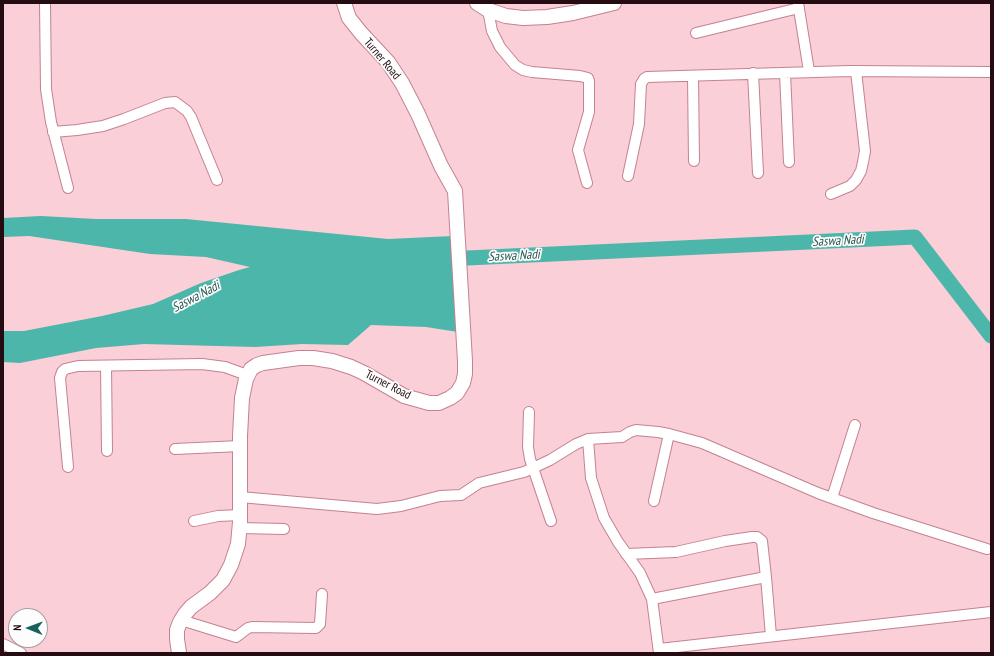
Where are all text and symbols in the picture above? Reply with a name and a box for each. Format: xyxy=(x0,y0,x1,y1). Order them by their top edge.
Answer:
street label: Turner Road xyxy=(361,35,403,83)
water label: Saswa Nadi xyxy=(812,232,864,250)
water label: Saswa Nadi xyxy=(488,247,540,265)
water label: Saswa Nadi xyxy=(170,278,222,316)
street label: Turner Road xyxy=(363,367,413,403)
north arrow xyxy=(8,608,48,648)
text: N xyxy=(10,625,24,631)

